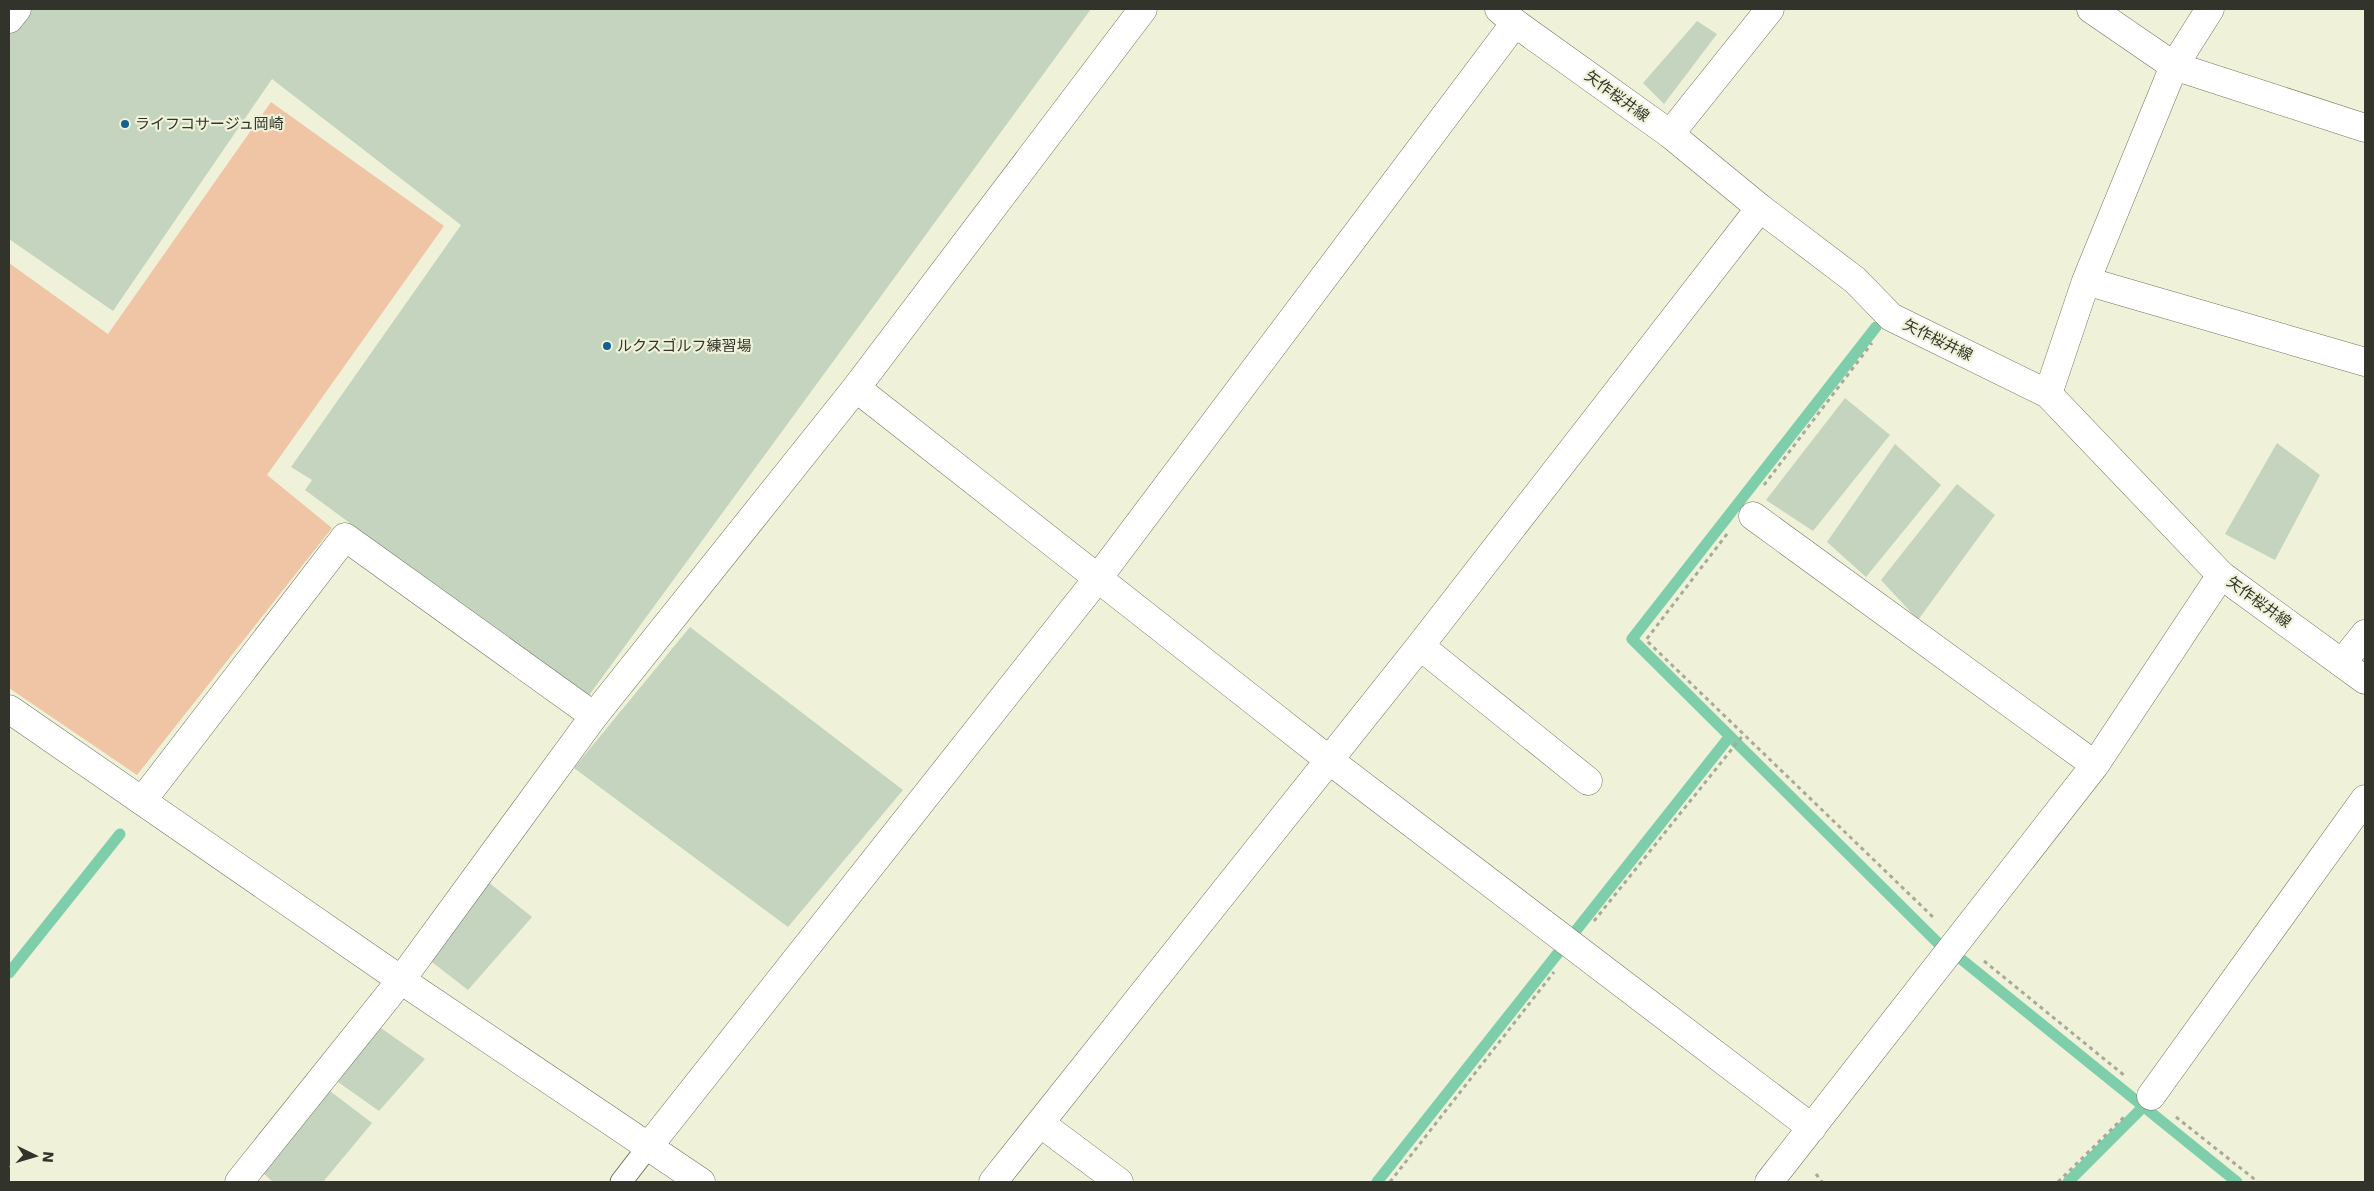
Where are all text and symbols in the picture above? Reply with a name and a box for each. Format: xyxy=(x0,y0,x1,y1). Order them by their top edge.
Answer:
street label: 矢作桜井線 xyxy=(1581,67,1653,125)
place label: ライフコサージュ岡崎 xyxy=(135,115,284,133)
marker: ライフコサージュ岡崎 xyxy=(119,118,131,130)
street label: 矢作桜井線 xyxy=(1900,315,1976,365)
place label: ルクスゴルフ練習場 xyxy=(617,337,752,355)
marker: ルクスゴルフ練習場 xyxy=(601,340,613,352)
street label: 矢作桜井線 xyxy=(2223,573,2295,631)
north arrow xyxy=(10,1131,60,1181)
text: N xyxy=(39,1151,56,1164)

